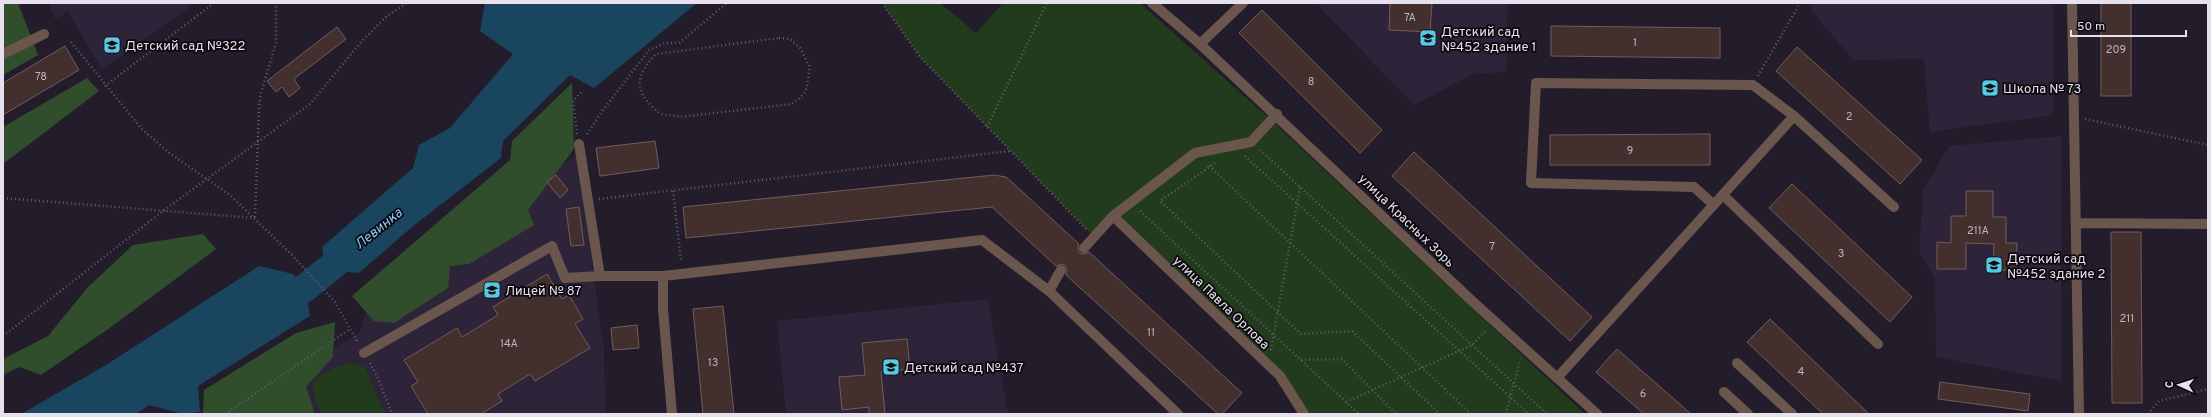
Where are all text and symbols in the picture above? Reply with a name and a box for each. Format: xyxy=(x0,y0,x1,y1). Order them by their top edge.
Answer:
house number: 7А xyxy=(1404,11,1416,25)
scale bar xyxy=(2071,12,2186,38)
text: 50 m xyxy=(2077,19,2105,35)
place label: Детский сад №452 здание 1 xyxy=(1441,25,1536,56)
school or university icon: Детский сад №452 здание 1 xyxy=(1418,28,1438,48)
school or university icon: Детский сад №322 xyxy=(102,35,122,55)
house number: 1 xyxy=(1633,36,1637,50)
place label: Детский сад №322 xyxy=(125,39,245,55)
house number: 209 xyxy=(2106,43,2126,57)
house number: 78 xyxy=(35,70,47,84)
house number: 8 xyxy=(1308,75,1314,89)
school or university icon: Школа № 73 xyxy=(1980,78,2000,98)
place label: Школа № 73 xyxy=(2003,82,2081,98)
house number: 2 xyxy=(1846,110,1852,124)
house number: 9 xyxy=(1627,144,1633,158)
street label: улица Красных Зорь xyxy=(1354,171,1457,272)
water label: Левинка xyxy=(352,204,407,253)
house number: 211А xyxy=(1967,224,1989,238)
house number: 7 xyxy=(1489,240,1495,254)
house number: 3 xyxy=(1838,247,1844,261)
place label: Детский сад №452 здание 2 xyxy=(2007,252,2105,283)
street label: улица Павла Орлова xyxy=(1169,253,1272,354)
school or university icon: Детский сад №452 здание 2 xyxy=(1984,255,2004,275)
school or university icon: Лицей № 87 xyxy=(482,280,502,300)
place label: Лицей № 87 xyxy=(505,284,582,300)
house number: 211 xyxy=(2120,312,2134,326)
house number: 11 xyxy=(1147,326,1155,340)
house number: 14А xyxy=(500,337,518,351)
house number: 13 xyxy=(708,356,718,370)
school or university icon: Детский сад №437 xyxy=(881,357,901,377)
place label: Детский сад №437 xyxy=(904,361,1024,377)
house number: 4 xyxy=(1798,365,1805,379)
north arrow xyxy=(2159,365,2199,405)
text: С xyxy=(2163,381,2177,388)
house number: 6 xyxy=(1640,387,1646,401)

